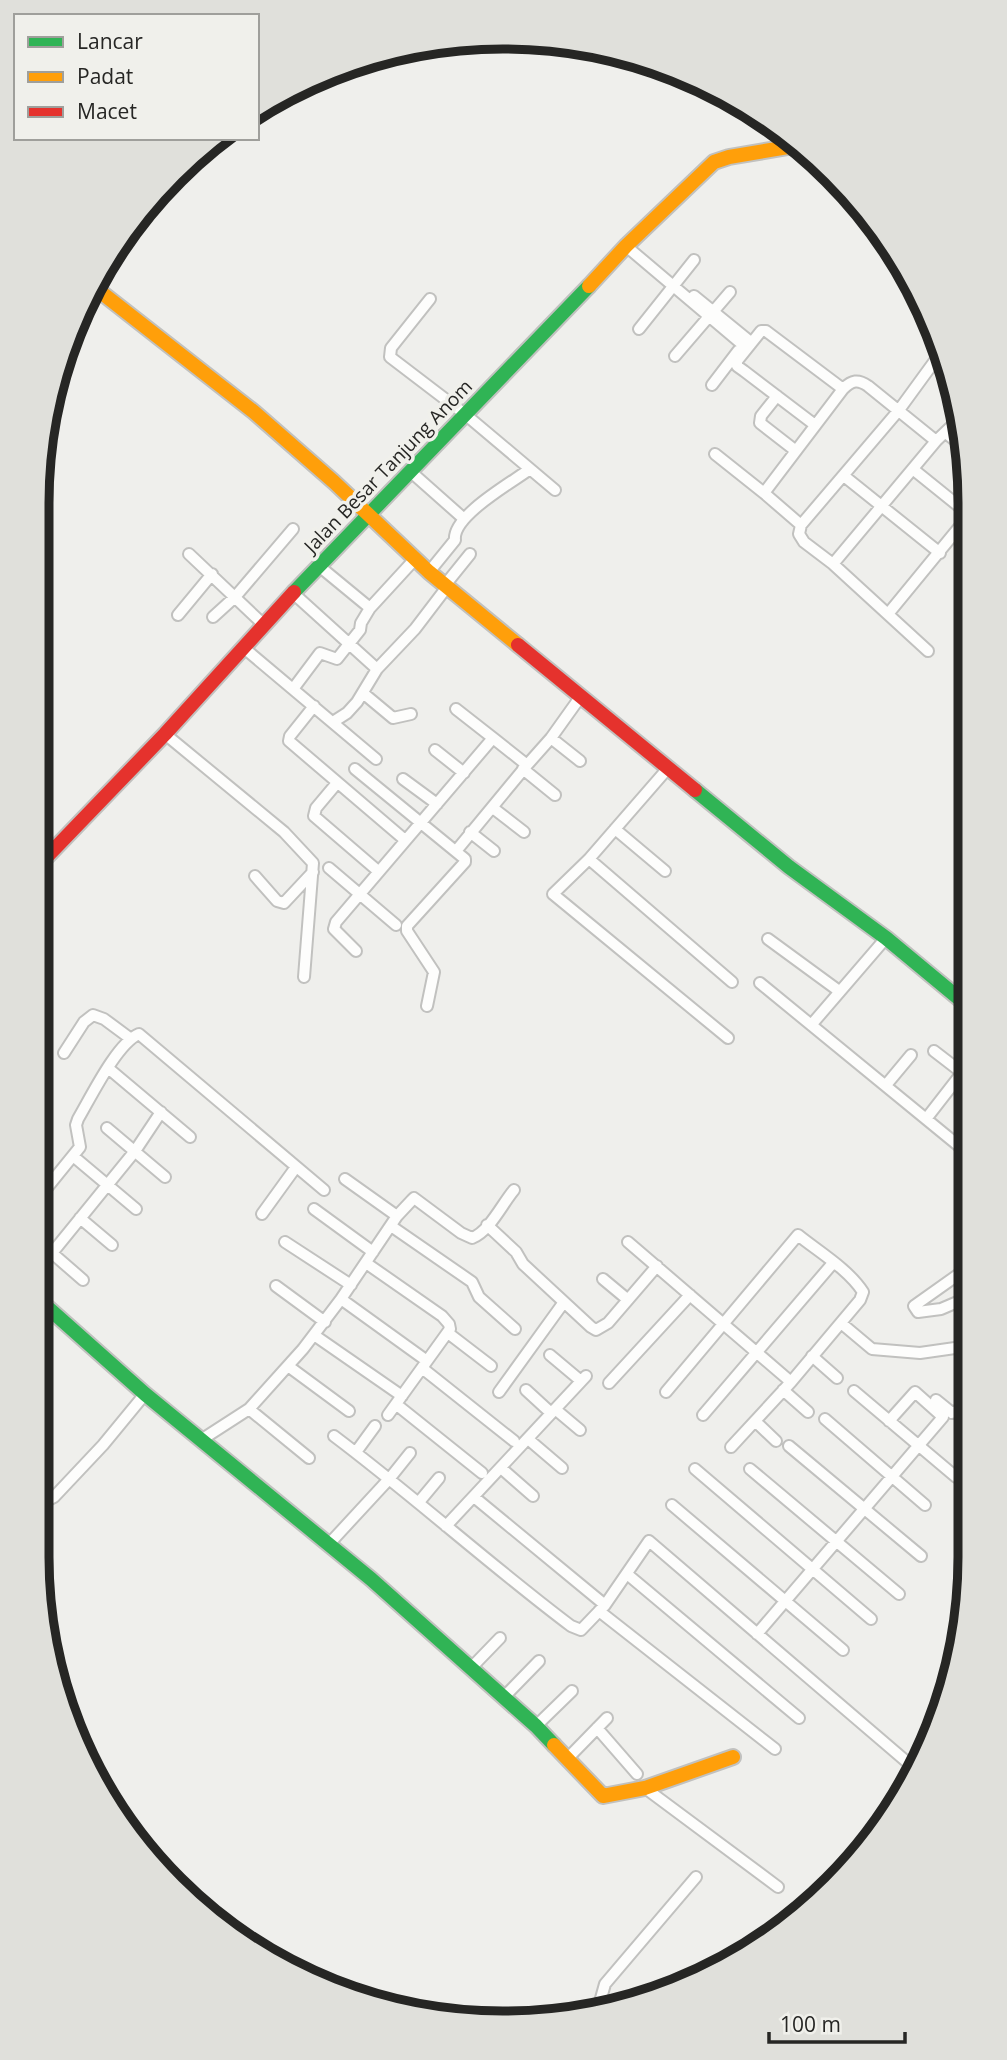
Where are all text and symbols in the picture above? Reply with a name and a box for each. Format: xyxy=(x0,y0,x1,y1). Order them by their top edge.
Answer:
legend xyxy=(14,14,259,140)
text: Lancar xyxy=(77,27,143,55)
text: Padat xyxy=(77,62,133,90)
text: Macet xyxy=(77,97,137,125)
street label: Jalan Besar Tanjung Anom xyxy=(297,374,478,560)
scale bar xyxy=(769,2000,906,2044)
text: 100 m xyxy=(780,2010,841,2038)

